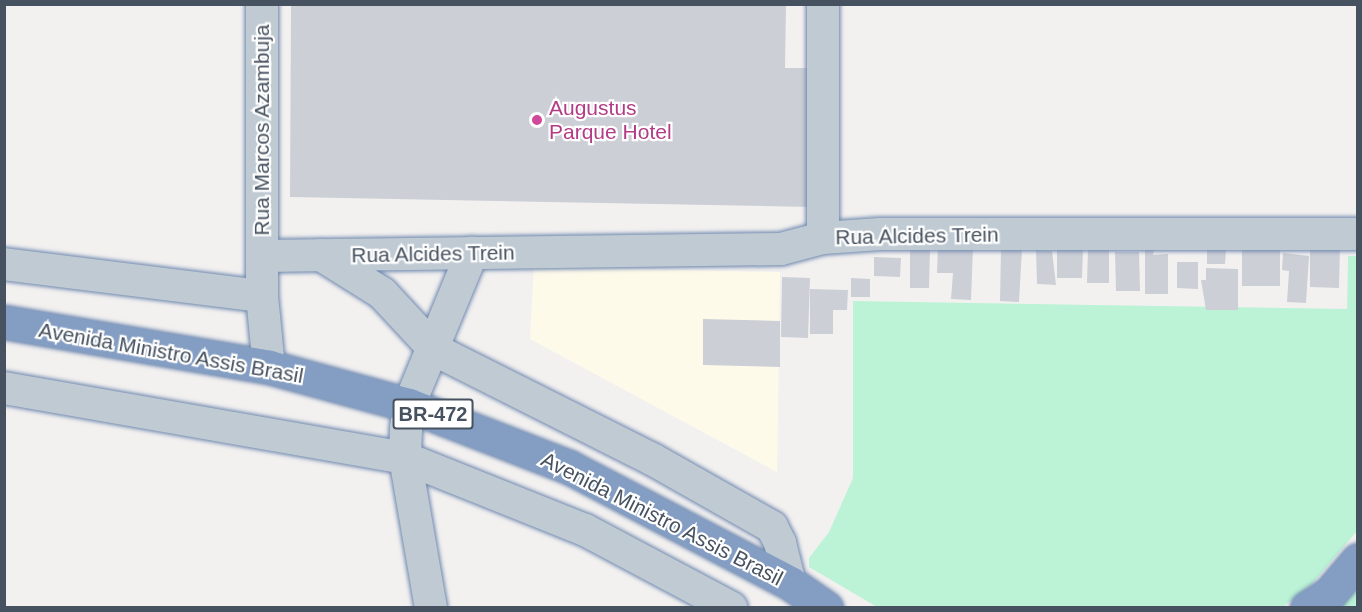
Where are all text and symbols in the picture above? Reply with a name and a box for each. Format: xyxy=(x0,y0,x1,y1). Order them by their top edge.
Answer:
street label: Rua Marcos Azambuja xyxy=(249,24,275,236)
place label: Augustus Parque Hotel xyxy=(549,95,672,145)
marker: Augustus Parque Hotel xyxy=(530,113,544,127)
street label: Rua Alcides Trein xyxy=(834,222,1000,250)
street label: Rua Alcides Trein xyxy=(350,240,516,268)
street label: Avenida Ministro Assis Brasil xyxy=(36,317,306,389)
road number: BR-472 xyxy=(392,397,474,431)
street label: Avenida Ministro Assis Brasil xyxy=(536,447,788,591)

